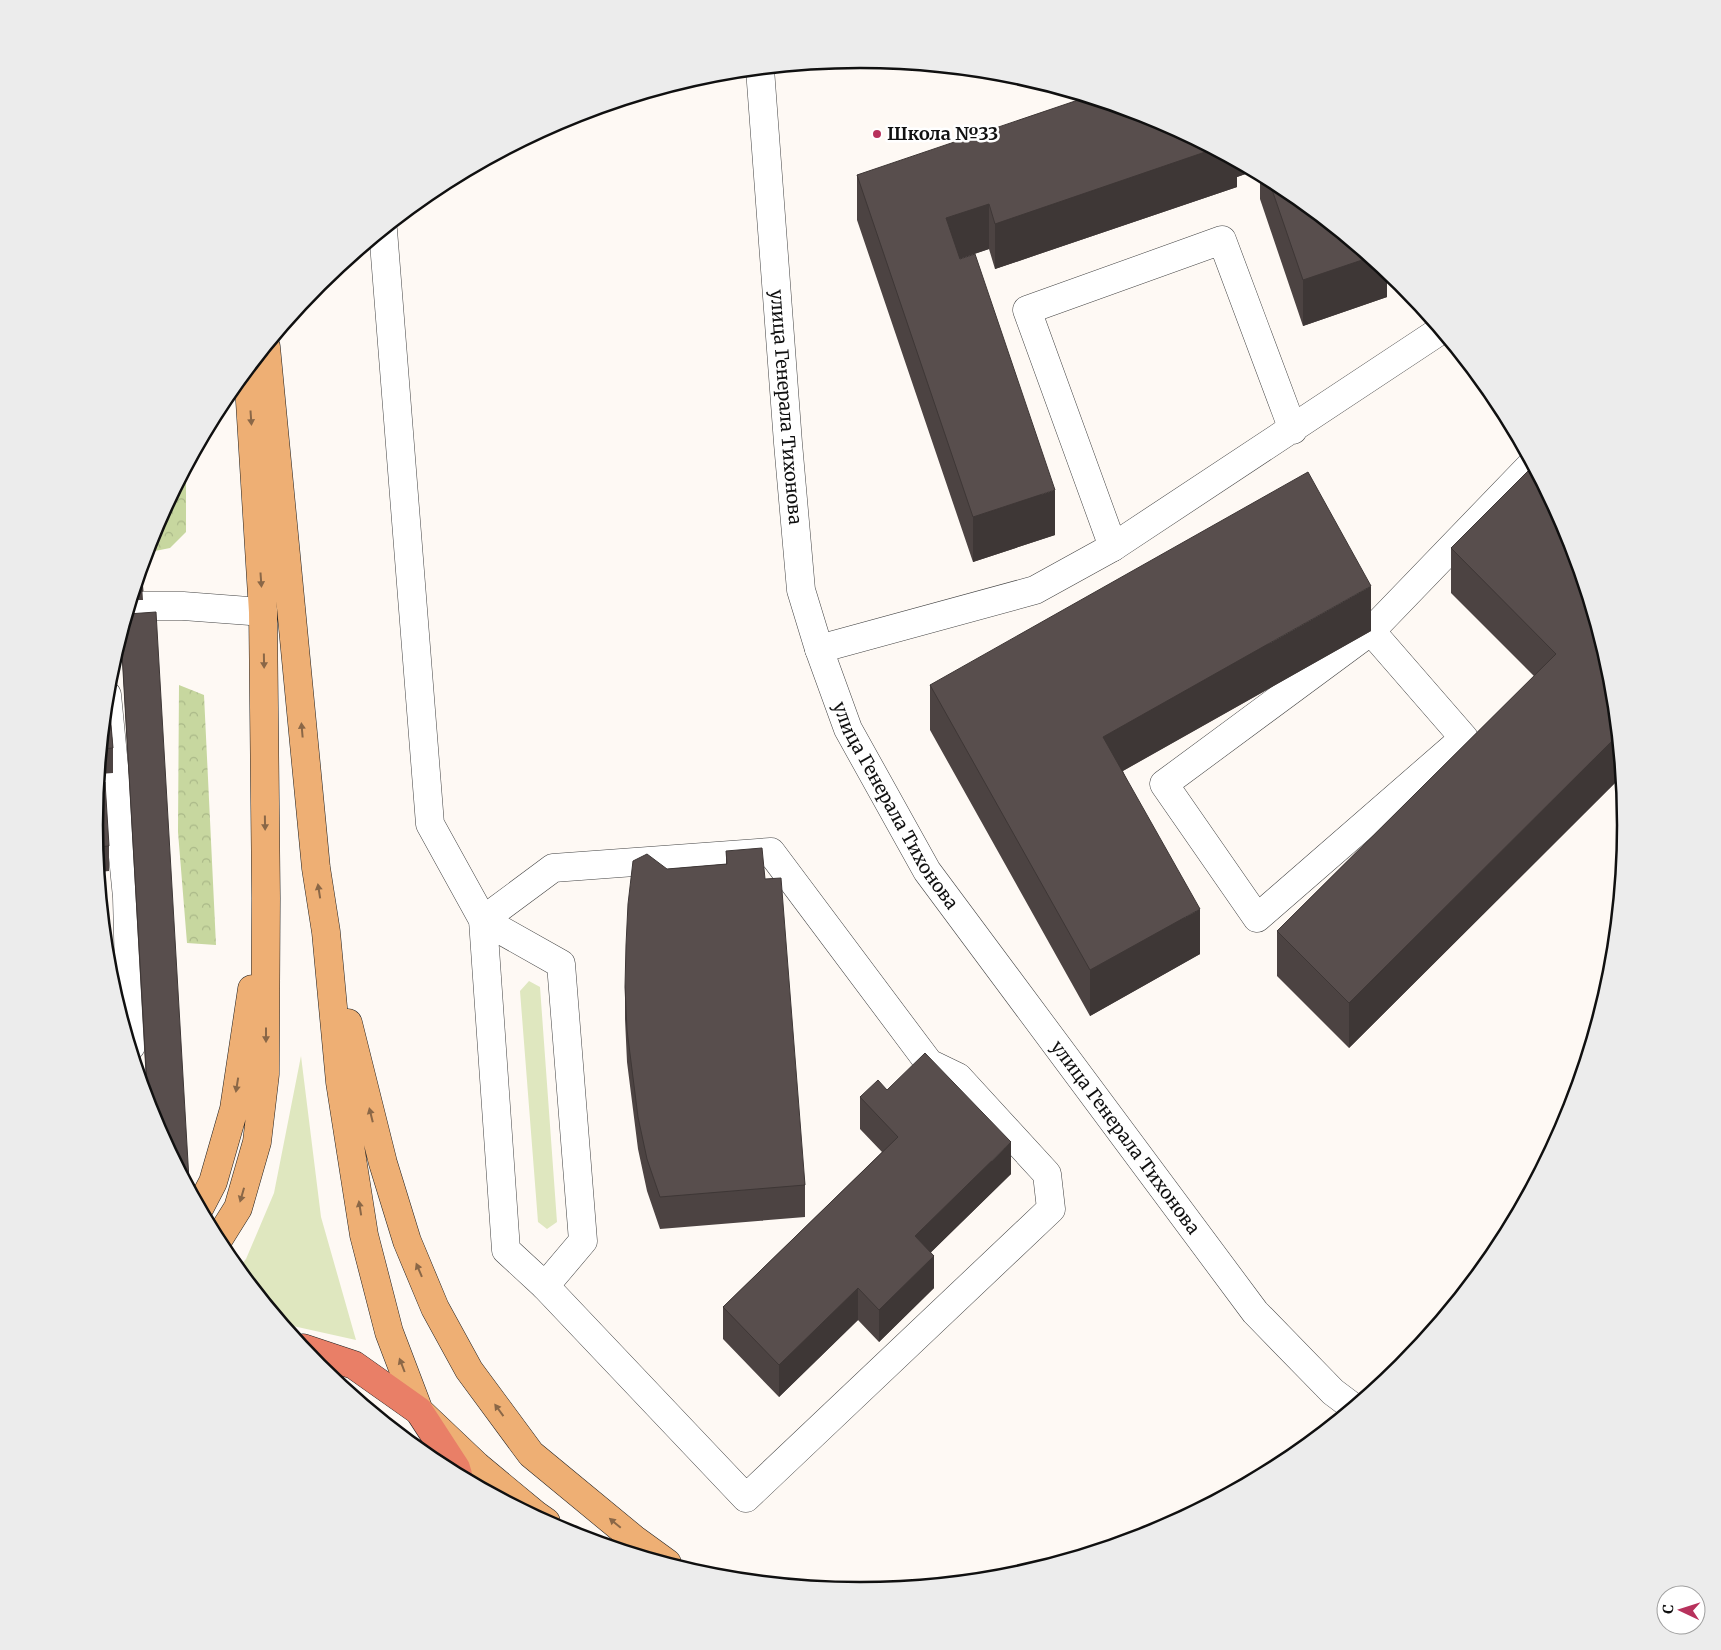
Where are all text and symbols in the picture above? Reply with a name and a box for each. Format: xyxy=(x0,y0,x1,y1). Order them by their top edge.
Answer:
place label: Школа №33 xyxy=(887,122,998,145)
marker: Школа №33 xyxy=(871,128,883,140)
street label: улица Генерала Тихонова xyxy=(766,289,807,526)
one-way arrow xyxy=(247,410,255,426)
one-way arrow xyxy=(258,573,266,589)
one-way arrow xyxy=(260,653,268,669)
street label: улица Генерала Тихонова xyxy=(828,698,964,914)
one-way arrow xyxy=(298,721,306,737)
one-way arrow xyxy=(261,815,269,831)
one-way arrow xyxy=(315,883,323,899)
one-way arrow xyxy=(262,1027,270,1043)
street label: улица Генерала Тихонова xyxy=(1046,1036,1205,1239)
one-way arrow xyxy=(233,1077,241,1093)
one-way arrow xyxy=(367,1107,375,1122)
one-way arrow xyxy=(238,1187,246,1202)
one-way arrow xyxy=(355,1200,363,1216)
one-way arrow xyxy=(415,1262,423,1277)
one-way arrow xyxy=(397,1358,405,1372)
one-way arrow xyxy=(494,1404,504,1417)
one-way arrow xyxy=(608,1518,621,1529)
north arrow xyxy=(1656,1585,1706,1635)
text: С xyxy=(1659,1604,1677,1614)

